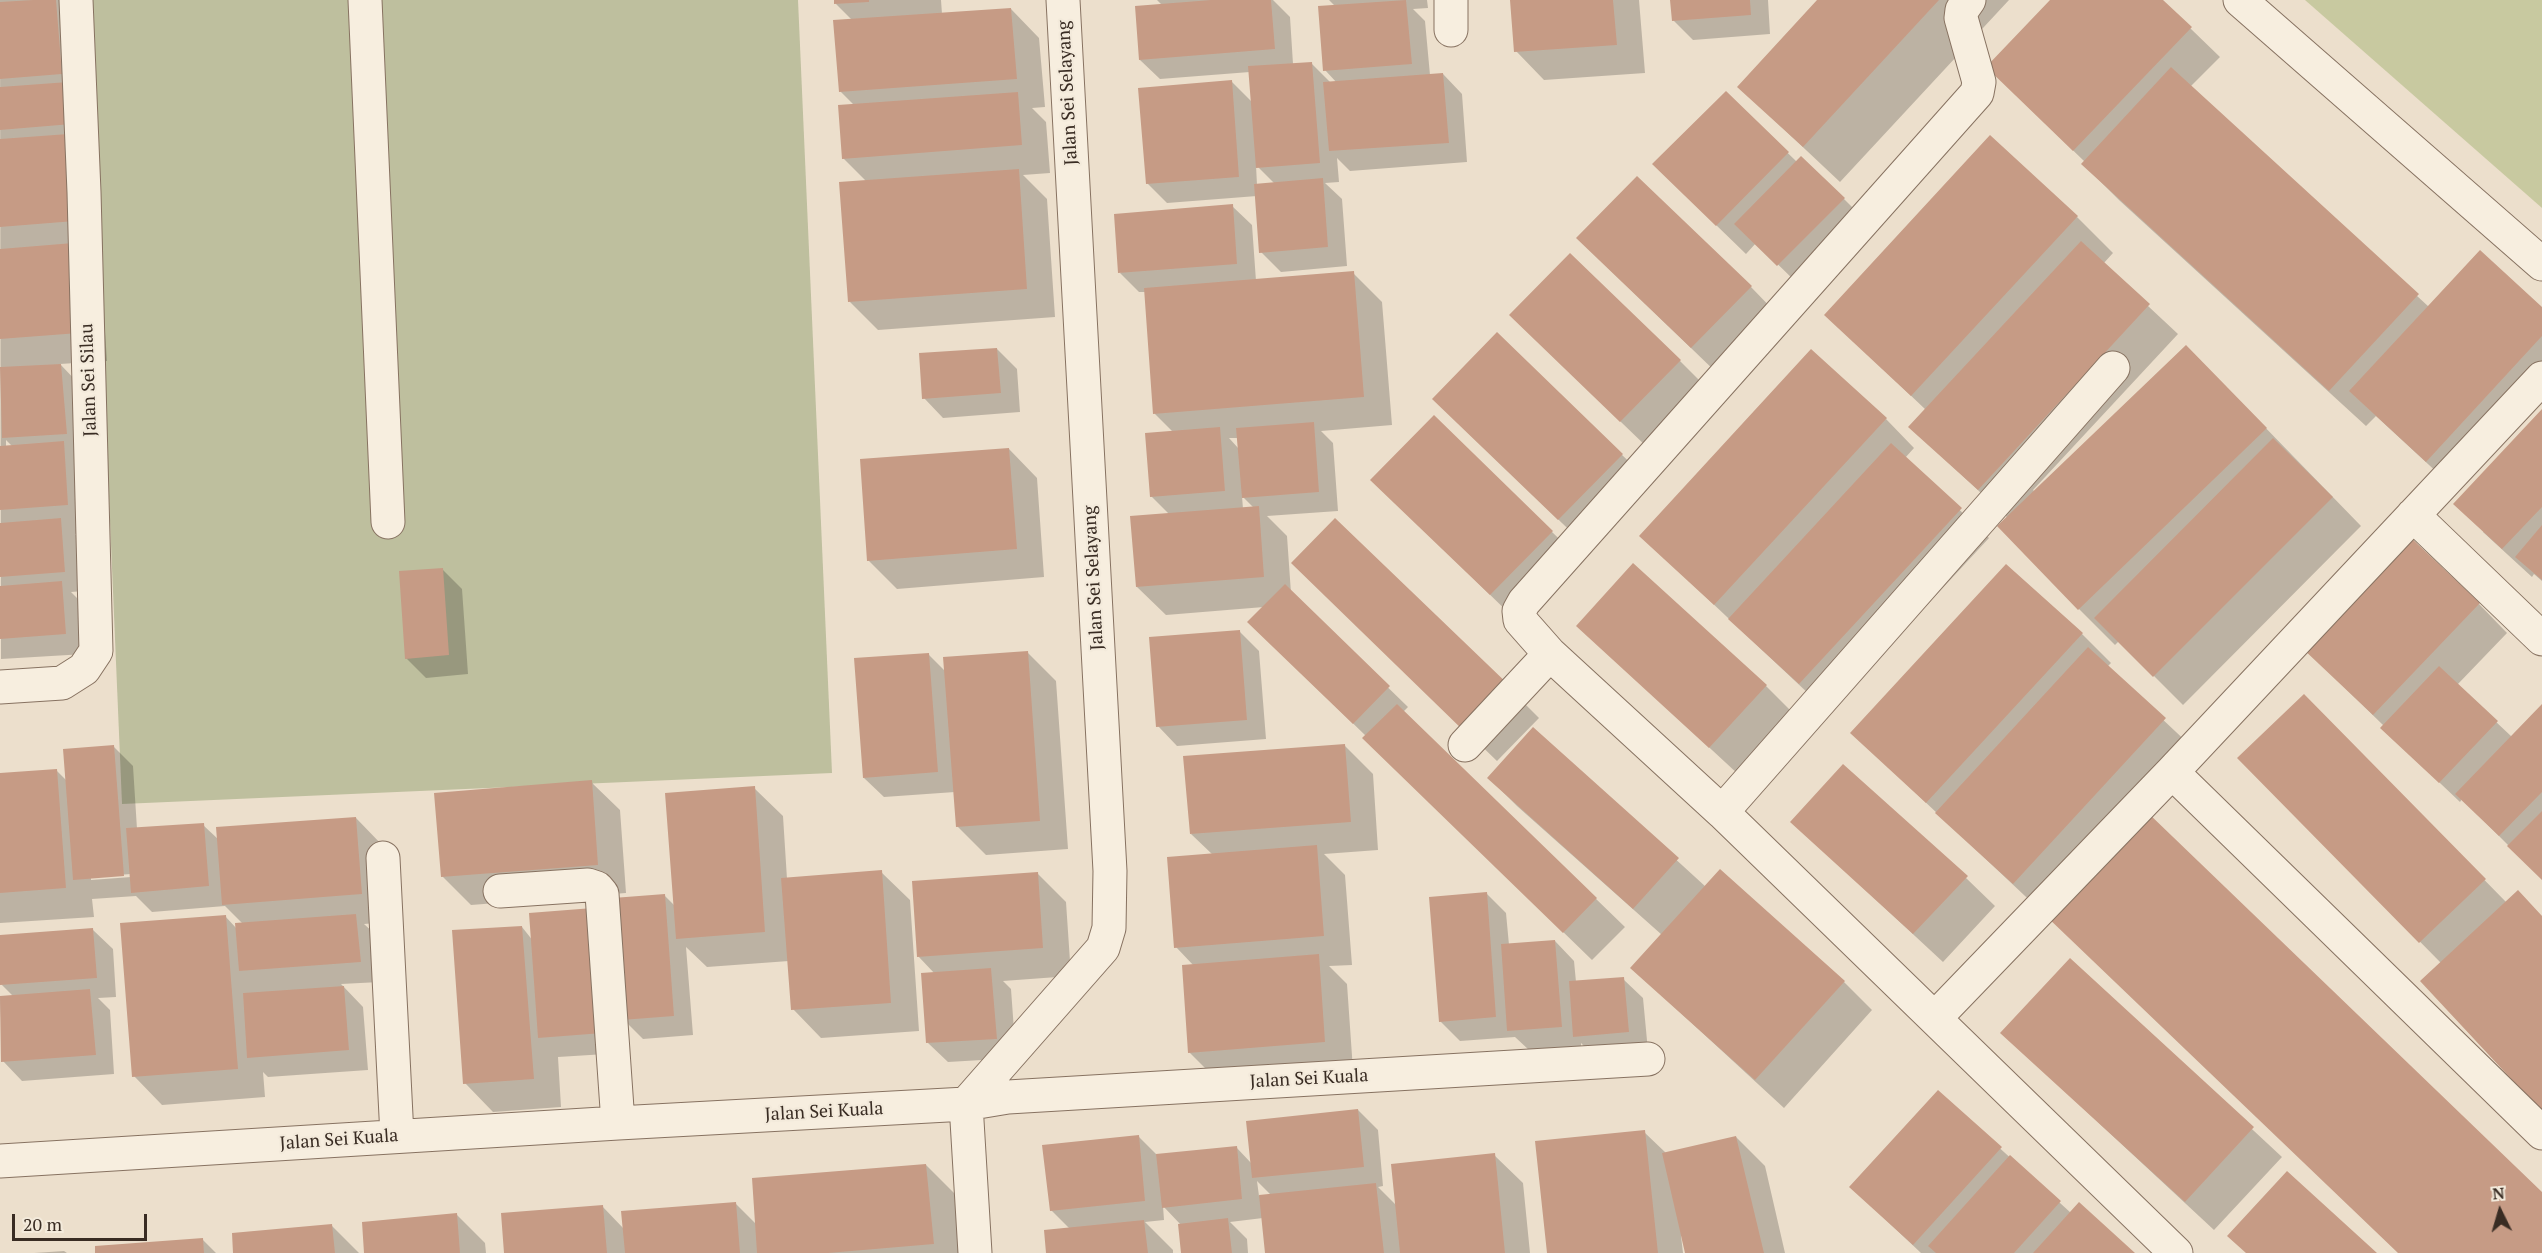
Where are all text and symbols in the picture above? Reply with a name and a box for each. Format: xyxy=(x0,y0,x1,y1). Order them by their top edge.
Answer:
street label: Jalan Sei Selayang xyxy=(1053,20,1083,166)
street label: Jalan Sei Silau xyxy=(76,323,102,437)
street label: Jalan Sei Selayang xyxy=(1079,505,1109,651)
street label: Jalan Sei Kuala xyxy=(1249,1065,1369,1093)
street label: Jalan Sei Kuala xyxy=(764,1098,884,1126)
street label: Jalan Sei Kuala xyxy=(279,1125,399,1155)
north arrow xyxy=(2470,1181,2530,1241)
text: N xyxy=(2491,1182,2505,1205)
scale bar xyxy=(15,1202,150,1240)
text: 20 m xyxy=(23,1212,62,1236)

